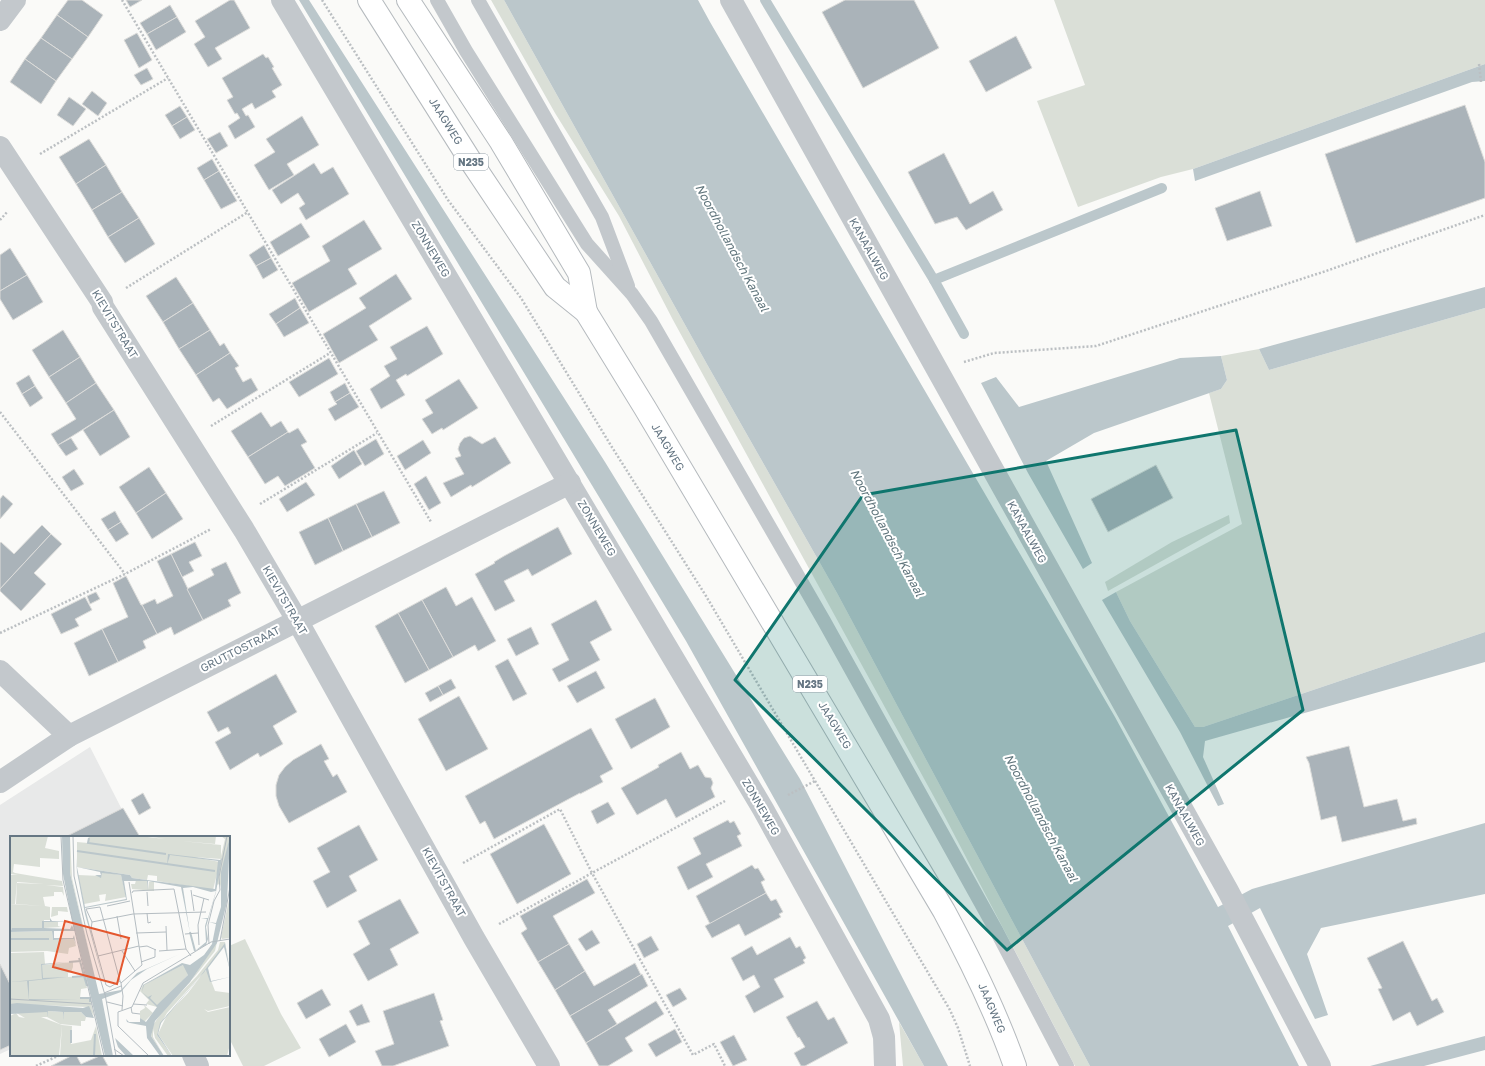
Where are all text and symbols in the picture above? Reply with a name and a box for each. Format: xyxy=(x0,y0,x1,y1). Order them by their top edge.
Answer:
street label: JAAGWEG xyxy=(427,95,466,147)
road number: N235 xyxy=(454,154,488,170)
water label: Noordhollandsch Kanaal xyxy=(692,181,773,315)
street label: KANAALWEG xyxy=(847,215,892,282)
street label: ZONNEWEG xyxy=(410,218,453,279)
street label: KIEVITSTRAAT xyxy=(90,287,141,360)
street label: JAAGWEG xyxy=(649,421,688,473)
water label: Noordhollandsch Kanaal xyxy=(847,466,928,600)
street label: ZONNEWEG xyxy=(576,497,619,558)
street label: KANAALWEG xyxy=(1005,498,1050,565)
street label: KIEVITSTRAAT xyxy=(260,563,311,637)
street label: GRUTTOSTRAAT xyxy=(198,623,282,674)
road number: N235 xyxy=(793,676,827,692)
street label: JAAGWEG xyxy=(816,699,855,751)
water label: Noordhollandsch Kanaal xyxy=(1001,751,1082,885)
street label: ZONNEWEG xyxy=(740,776,783,838)
street label: KANAALWEG xyxy=(1163,781,1208,848)
inset map xyxy=(10,836,230,1056)
street label: KIEVITSTRAAT xyxy=(420,845,469,919)
street label: JAAGWEG xyxy=(976,981,1009,1035)

